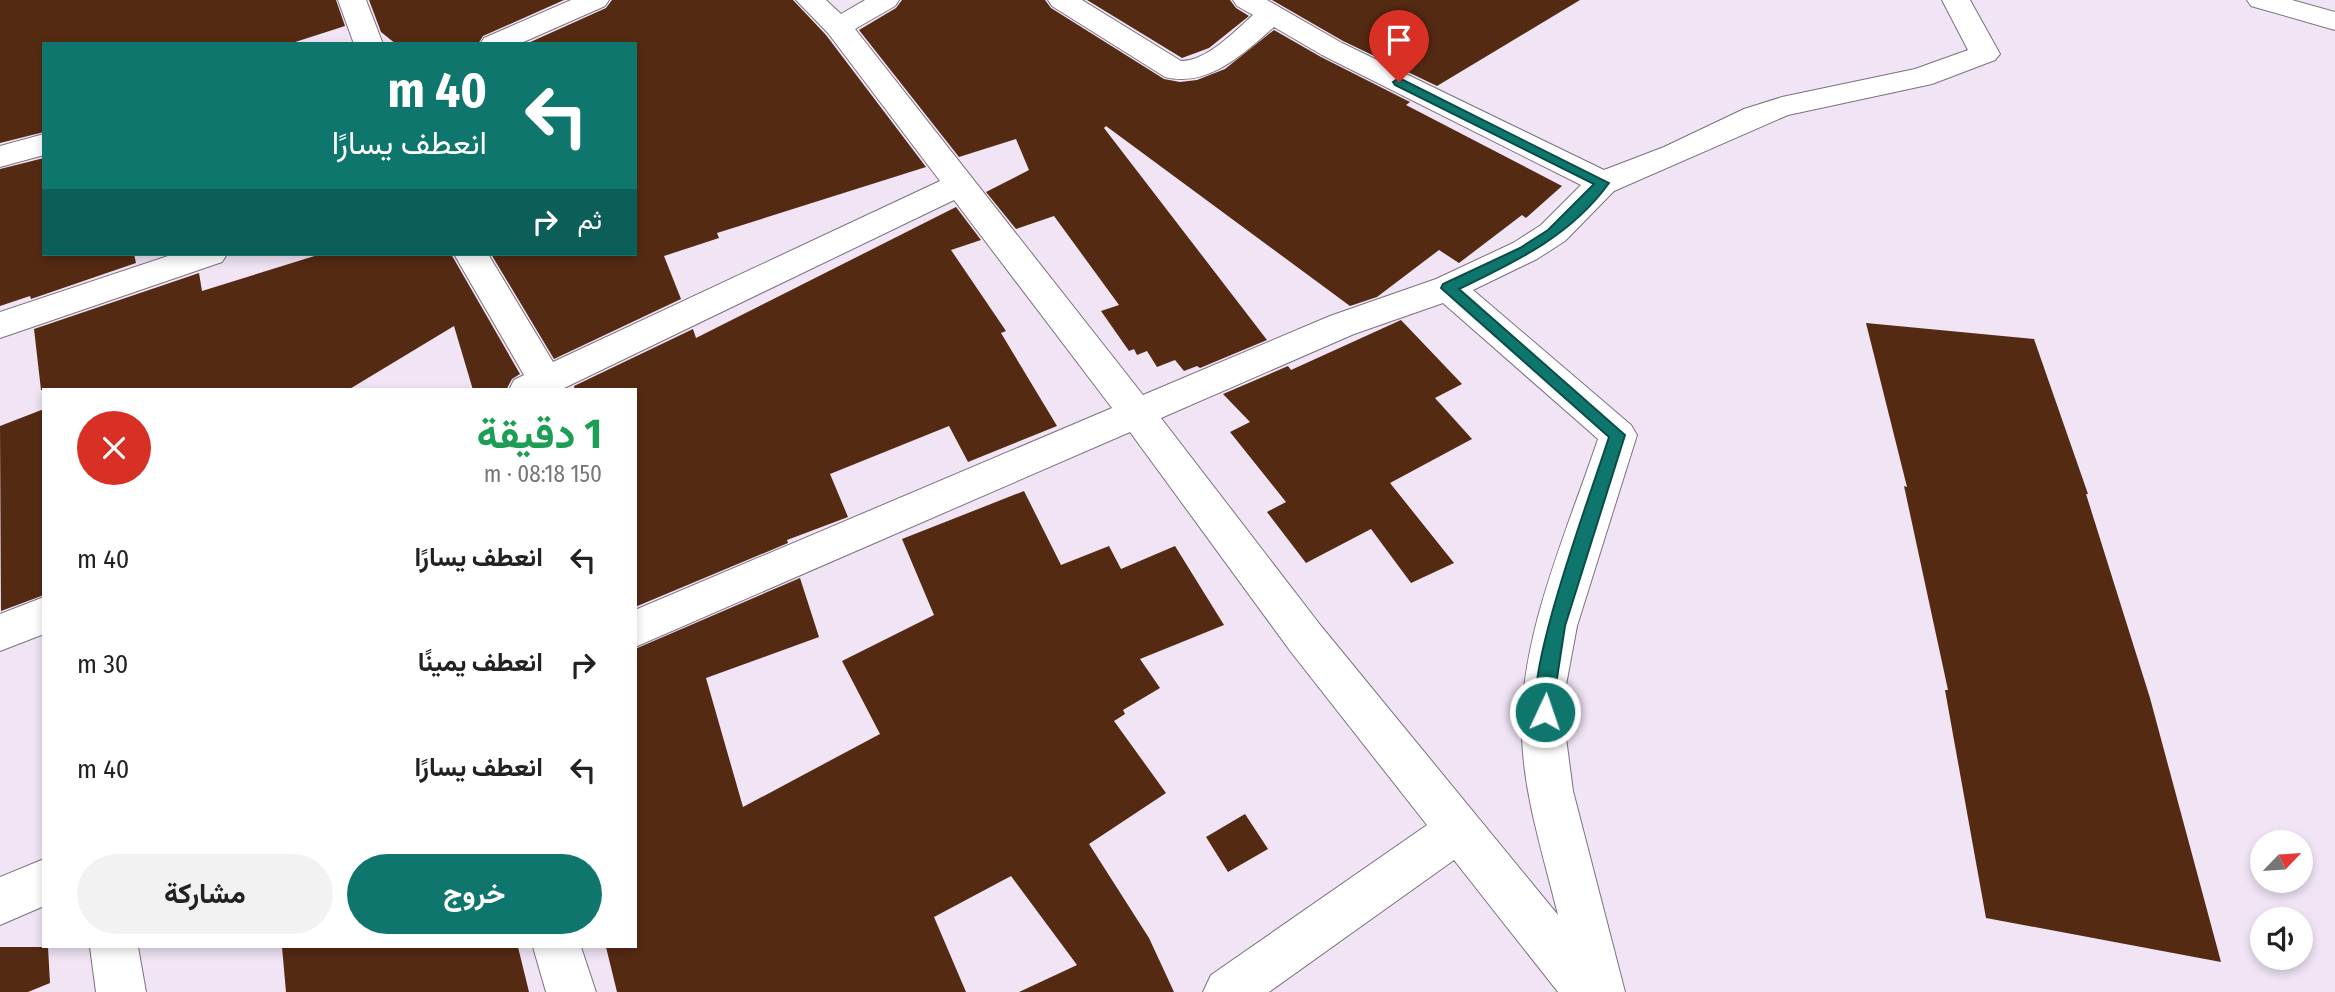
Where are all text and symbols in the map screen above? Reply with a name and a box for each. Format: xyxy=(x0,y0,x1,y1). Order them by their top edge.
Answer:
pin xyxy=(1369,10,1429,82)
icon: arrive xyxy=(1380,21,1418,59)
text: 40 m xyxy=(387,61,487,120)
icon: left xyxy=(511,70,602,161)
text: انعطف يسارًا xyxy=(332,124,487,162)
icon: right xyxy=(526,203,564,241)
text: ثم xyxy=(578,205,602,236)
text: 1 دقيقة xyxy=(476,409,602,459)
button: close xyxy=(77,411,151,485)
text: 150 m · 08:18 xyxy=(484,460,602,488)
icon: left xyxy=(564,541,602,579)
text: انعطف يسارًا xyxy=(415,542,543,573)
text: 40 m xyxy=(77,544,129,575)
icon: right xyxy=(564,646,602,684)
text: انعطف يمينًا xyxy=(418,647,543,678)
text: 30 m xyxy=(77,649,128,680)
position arrow xyxy=(1508,675,1582,749)
icon: left xyxy=(564,751,602,789)
text: انعطف يسارًا xyxy=(415,752,543,783)
text: 40 m xyxy=(77,754,129,785)
north arrow xyxy=(2250,830,2314,892)
map controls xyxy=(2250,830,2313,970)
button: مشاركة xyxy=(77,854,333,934)
button: خروج xyxy=(347,854,602,934)
button: sound xyxy=(2250,907,2313,970)

